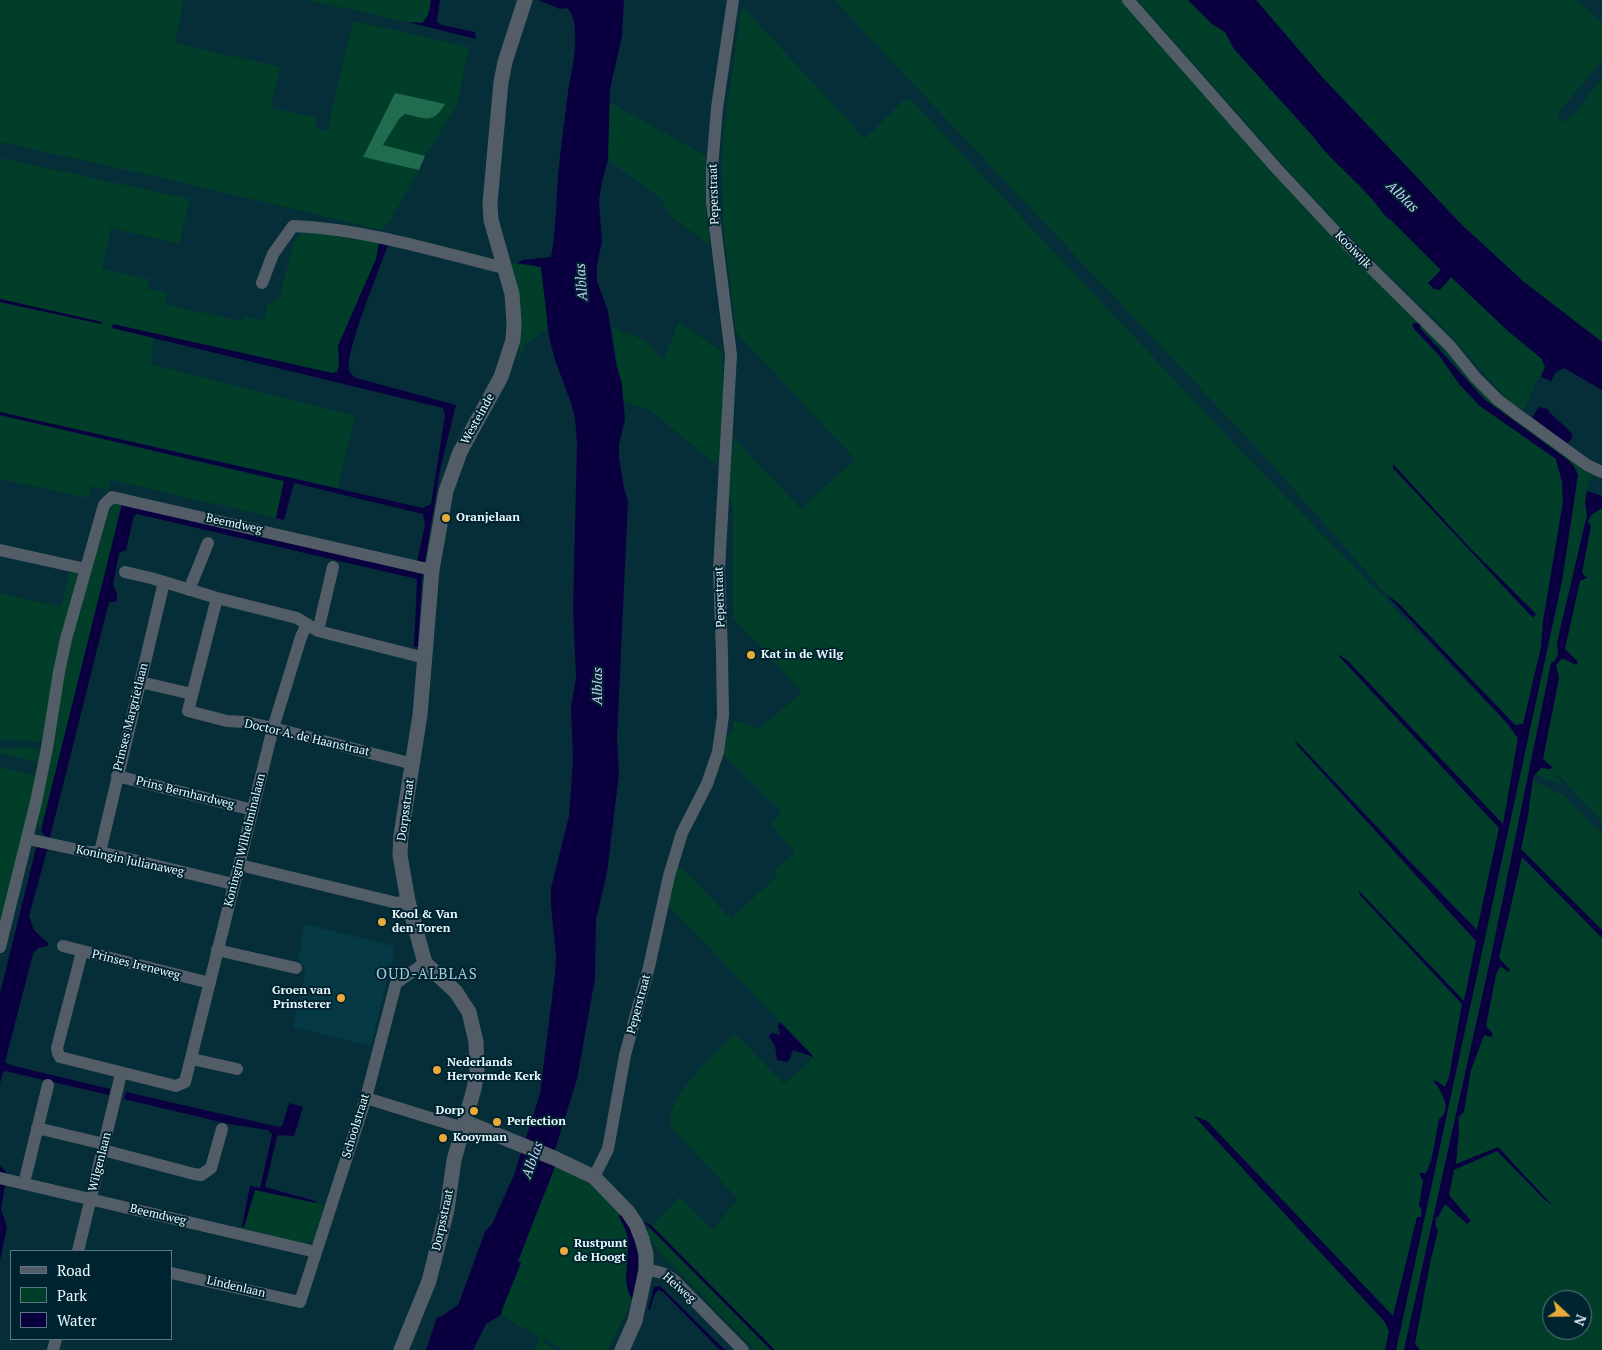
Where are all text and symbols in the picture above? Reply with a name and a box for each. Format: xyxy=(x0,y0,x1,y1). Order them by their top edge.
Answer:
street label: Peperstraat xyxy=(706,163,722,225)
water label: Alblas xyxy=(1383,178,1421,216)
street label: Kooiwijk xyxy=(1332,228,1374,272)
water label: Alblas xyxy=(572,263,592,301)
street label: Westeinde xyxy=(458,391,498,447)
street label: Beemdweg xyxy=(204,511,264,537)
place label: Oranjelaan xyxy=(456,511,520,525)
marker: Oranjelaan xyxy=(440,512,452,524)
street label: Peperstraat xyxy=(712,566,728,628)
place label: Kat in de Wilg xyxy=(761,648,843,662)
marker: Kat in de Wilg xyxy=(745,649,757,661)
street label: Prinses Margrietlaan xyxy=(111,662,151,772)
water label: Alblas xyxy=(590,667,606,705)
street label: Doctor A. de Haanstraat xyxy=(243,717,371,759)
street label: Koningin Wilhelminalaan xyxy=(221,772,269,908)
street label: Prins Bernhardweg xyxy=(134,774,236,812)
street label: Dorpsstraat xyxy=(395,778,417,842)
street label: Koningin Julianaweg xyxy=(75,843,185,879)
place label: Kool & Van den Toren xyxy=(392,908,458,936)
marker: Kool & Van den Toren xyxy=(376,916,388,928)
street label: Prinses Ireneweg xyxy=(90,947,182,983)
district label: OUD-ALBLAS xyxy=(375,966,479,984)
street label: Peperstraat xyxy=(624,973,654,1035)
place label: Groen van Prinsterer xyxy=(272,984,331,1012)
marker: Groen van Prinsterer xyxy=(335,992,347,1004)
place label: Nederlands Hervormde Kerk xyxy=(447,1056,541,1084)
marker: Nederlands Hervormde Kerk xyxy=(431,1064,443,1076)
street label: Schoolstraat xyxy=(339,1092,373,1160)
place label: Dorp xyxy=(436,1104,464,1118)
marker: Dorp xyxy=(468,1105,480,1117)
place label: Perfection xyxy=(507,1115,566,1129)
marker: Perfection xyxy=(491,1116,503,1128)
street label: Wilgenlaan xyxy=(86,1131,114,1193)
place label: Kooyman xyxy=(453,1131,507,1145)
marker: Kooyman xyxy=(437,1132,449,1144)
water label: Alblas xyxy=(519,1139,547,1181)
street label: Dorpsstraat xyxy=(429,1188,457,1252)
street label: Beemdweg xyxy=(128,1202,188,1228)
place label: Rustpunt de Hoogt xyxy=(574,1237,627,1265)
marker: Rustpunt de Hoogt xyxy=(558,1245,570,1257)
legend xyxy=(10,1250,172,1340)
text: Road xyxy=(57,1260,90,1280)
street label: Heiweg xyxy=(659,1270,699,1306)
street label: Lindenlaan xyxy=(205,1273,267,1301)
text: Park xyxy=(57,1285,87,1305)
north arrow xyxy=(1542,1290,1592,1340)
text: Water xyxy=(57,1310,96,1330)
text: N xyxy=(1570,1312,1591,1329)

